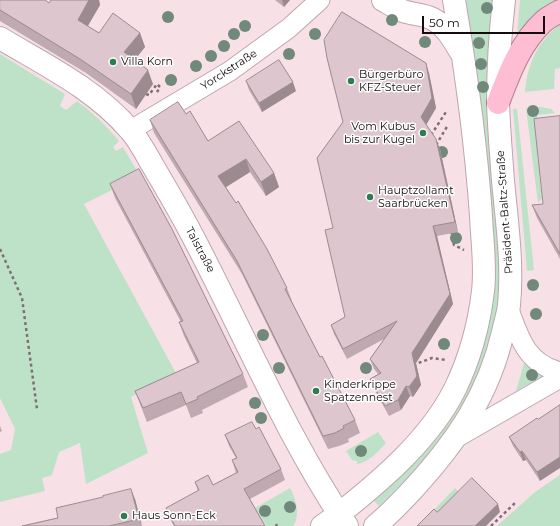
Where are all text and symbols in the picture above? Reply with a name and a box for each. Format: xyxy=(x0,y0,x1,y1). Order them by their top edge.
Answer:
scale bar xyxy=(424,8,547,34)
text: 50 m xyxy=(429,15,460,30)
street label: Yorckstraße xyxy=(198,47,260,93)
place label: Villa Korn xyxy=(121,55,173,69)
marker: Villa Korn xyxy=(108,57,118,67)
place label: Bürgerbüro KFZ-Steuer xyxy=(359,68,423,94)
marker: Bürgerbüro KFZ-Steuer xyxy=(346,76,356,86)
place label: Vom Kubus bis zur Kugel xyxy=(344,120,415,146)
marker: Vom Kubus bis zur Kugel xyxy=(418,128,428,138)
street label: Präsident-Baltz-Straße xyxy=(494,150,516,274)
place label: Hauptzollamt Saarbrücken xyxy=(378,184,454,210)
marker: Hauptzollamt Saarbrücken xyxy=(365,192,375,202)
street label: Talstraße xyxy=(183,225,217,275)
place label: Kinderkrippe Spatzennest xyxy=(324,378,396,404)
marker: Kinderkrippe Spatzennest xyxy=(311,386,321,396)
place label: Haus Sonn-Eck xyxy=(132,509,216,523)
marker: Haus Sonn-Eck xyxy=(119,511,129,521)

